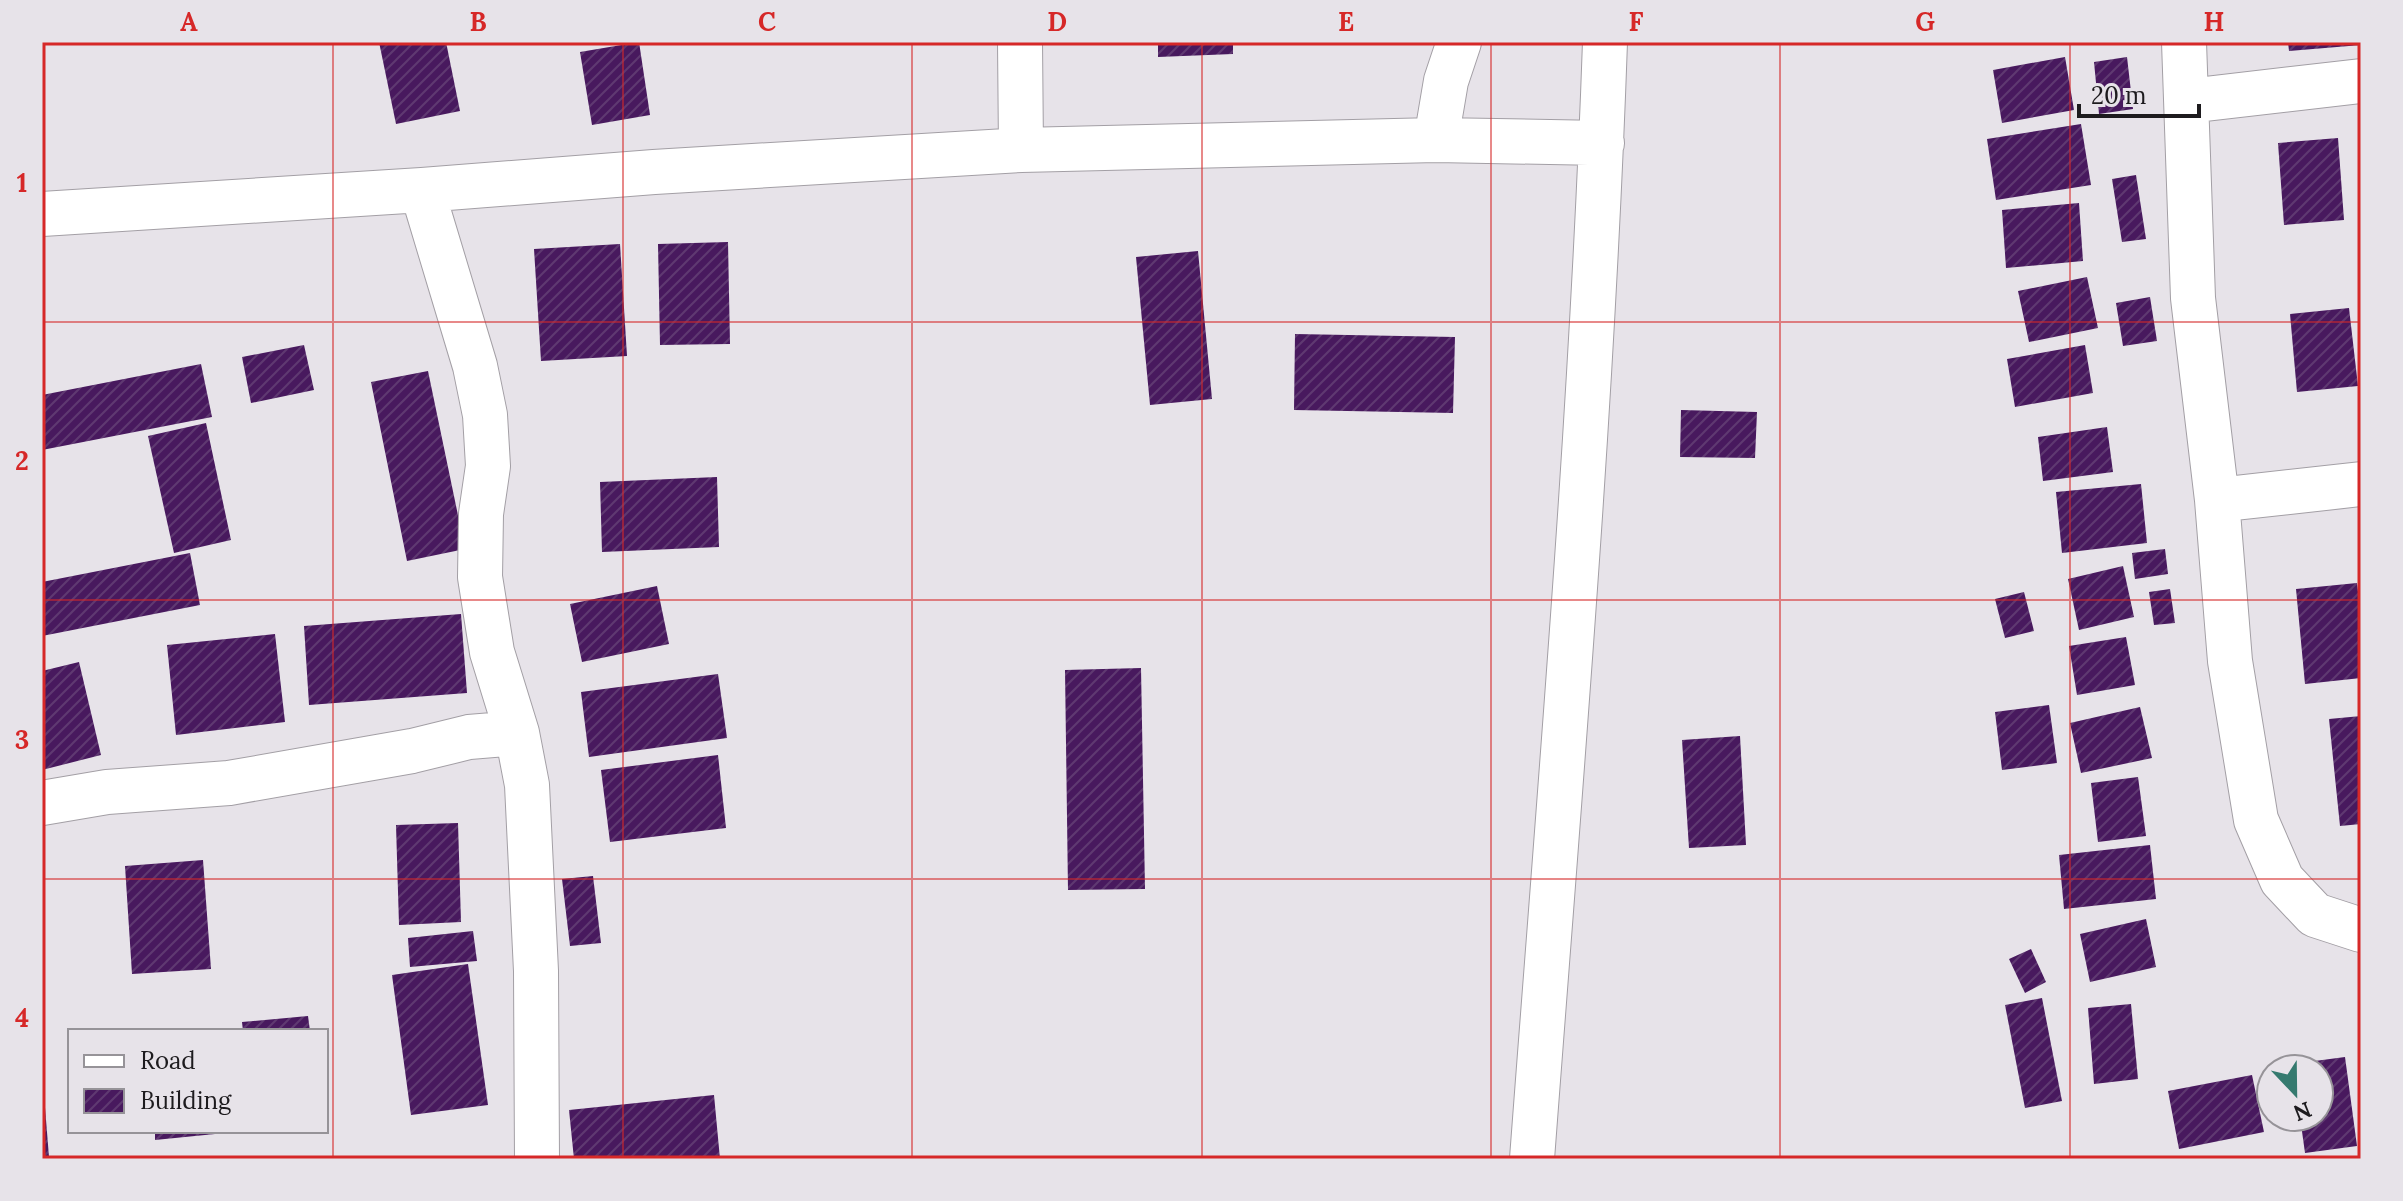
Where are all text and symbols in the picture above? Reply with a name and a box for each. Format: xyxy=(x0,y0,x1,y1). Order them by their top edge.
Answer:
text: A xyxy=(180,5,198,38)
text: B xyxy=(469,5,487,38)
text: C xyxy=(758,5,776,38)
text: D xyxy=(1047,5,1067,38)
text: E xyxy=(1338,5,1354,38)
text: F xyxy=(1629,5,1644,38)
text: G xyxy=(1915,5,1935,38)
text: H xyxy=(2204,5,2224,38)
scale bar xyxy=(2079,68,2199,118)
text: 20 m xyxy=(2091,80,2147,111)
text: 1 xyxy=(17,166,27,199)
text: 2 xyxy=(15,444,29,477)
text: 3 xyxy=(15,723,29,756)
text: 4 xyxy=(15,1001,29,1034)
legend xyxy=(68,1029,328,1133)
text: Road xyxy=(140,1045,196,1076)
north arrow xyxy=(2255,1053,2335,1133)
text: Building xyxy=(140,1085,232,1116)
text: N xyxy=(2289,1095,2316,1128)

